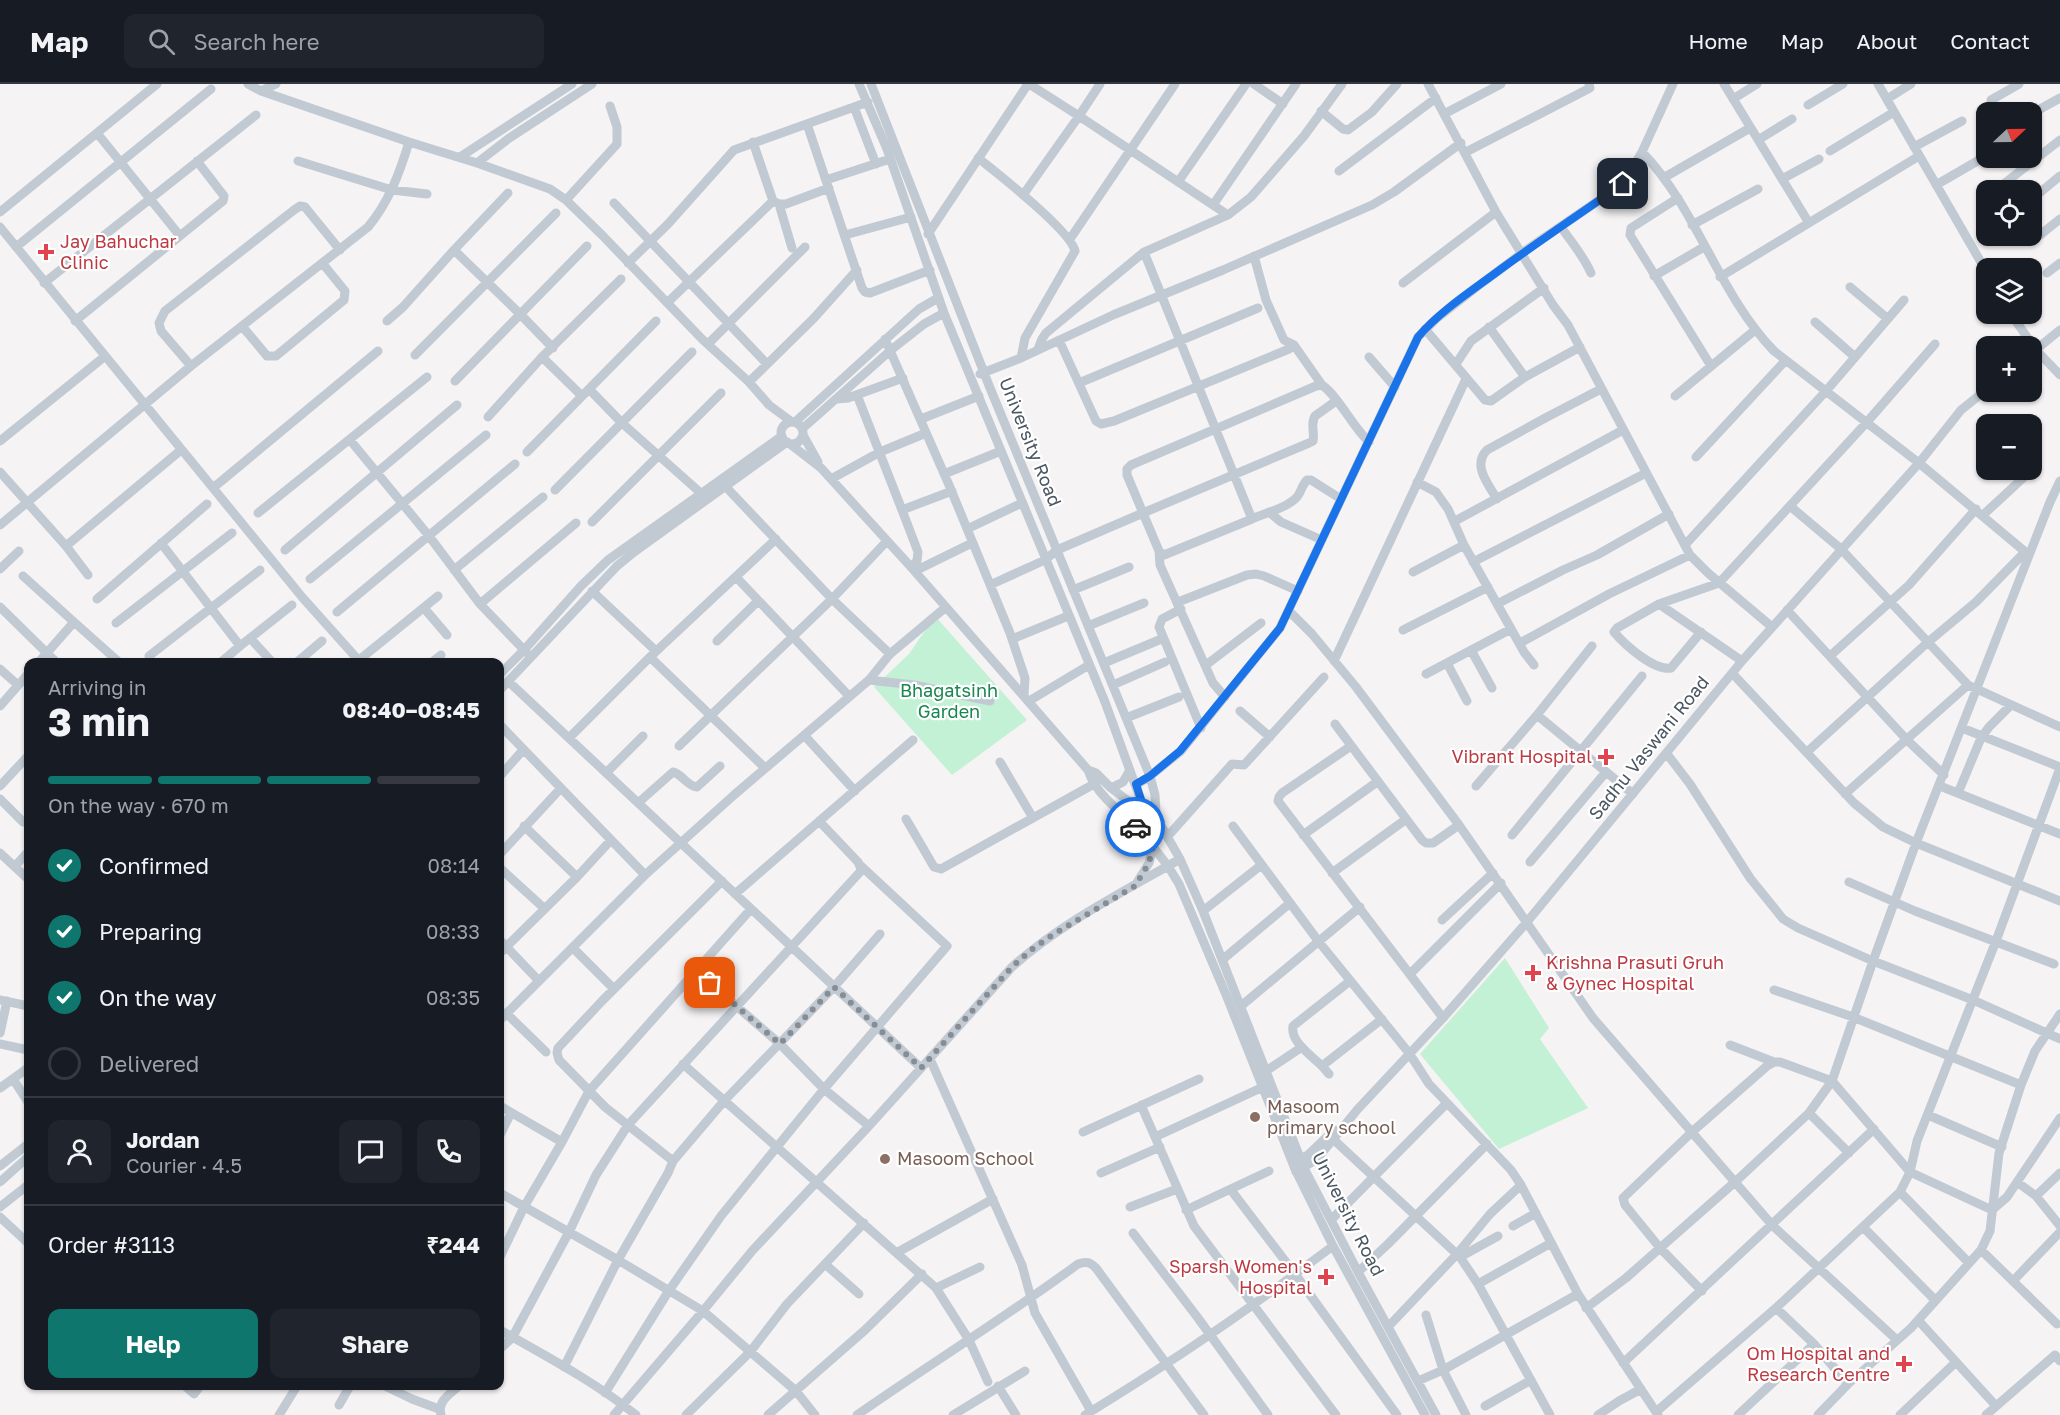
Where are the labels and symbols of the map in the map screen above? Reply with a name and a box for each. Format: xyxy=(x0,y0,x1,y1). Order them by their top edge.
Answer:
north arrow xyxy=(1976,102,2042,168)
pin xyxy=(1597,158,1648,209)
place label: Jay Bahuchar Clinic xyxy=(60,230,177,273)
marker: Jay Bahuchar Clinic xyxy=(37,243,55,261)
street label: University Road xyxy=(995,374,1067,509)
street label: Sadhu Vaswani Road xyxy=(1583,671,1713,824)
park label: Bhagatsinh Garden xyxy=(900,679,998,722)
place label: Vibrant Hospital xyxy=(1451,745,1592,767)
marker: Vibrant Hospital xyxy=(1597,748,1615,766)
courier xyxy=(1105,797,1165,857)
place label: Krishna Prasuti Gruh & Gynec Hospital xyxy=(1546,951,1724,994)
pin xyxy=(684,957,735,1008)
marker: Krishna Prasuti Gruh & Gynec Hospital xyxy=(1524,964,1542,982)
place label: Masoom primary school xyxy=(1267,1095,1396,1138)
marker: Masoom primary school xyxy=(1248,1110,1262,1124)
place label: Masoom School xyxy=(897,1147,1034,1169)
street label: University Road xyxy=(1308,1148,1390,1279)
marker: Masoom School xyxy=(878,1152,892,1166)
place label: Sparsh Women's Hospital xyxy=(1169,1255,1312,1298)
marker: Sparsh Women's Hospital xyxy=(1317,1268,1335,1286)
place label: Om Hospital and Research Centre xyxy=(1746,1342,1890,1385)
marker: Om Hospital and Research Centre xyxy=(1895,1355,1913,1373)

